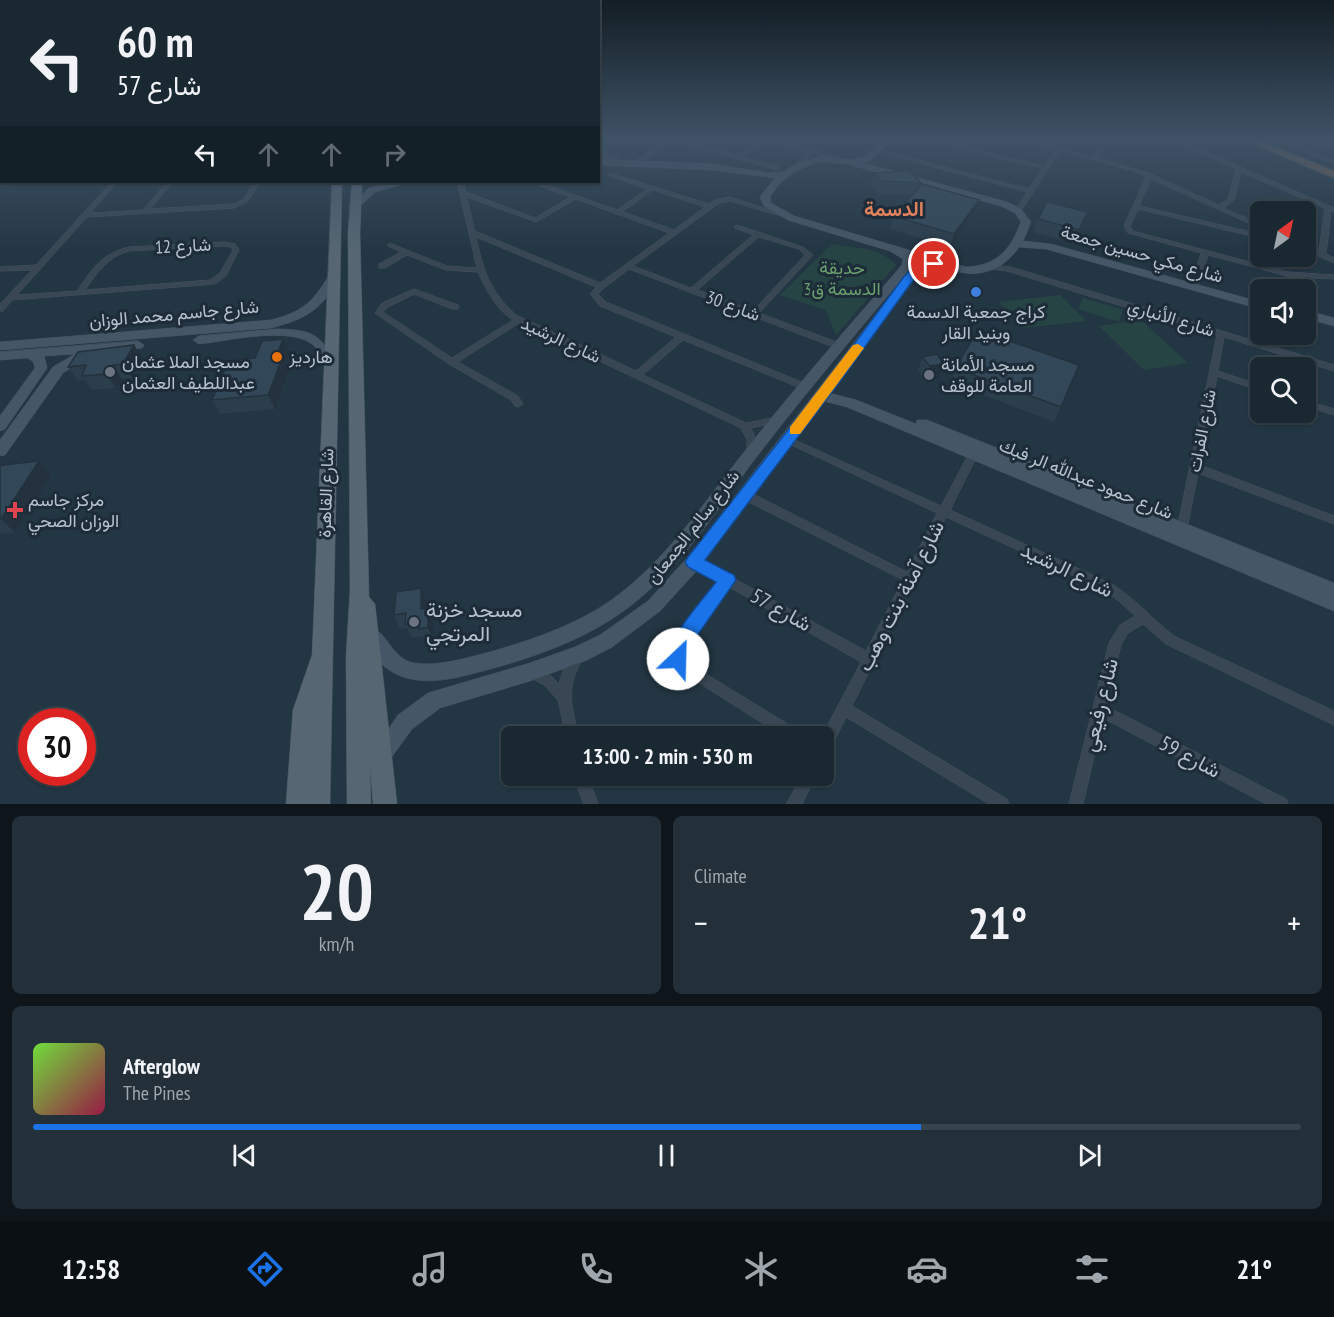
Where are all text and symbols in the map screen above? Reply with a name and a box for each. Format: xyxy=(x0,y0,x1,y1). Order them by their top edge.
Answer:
text: 60 m xyxy=(117,14,194,69)
icon: left xyxy=(18,24,96,102)
text: شارع 57 xyxy=(117,68,201,102)
icon: left xyxy=(189,138,222,171)
icon: ahead xyxy=(252,138,285,171)
icon: ahead xyxy=(315,138,348,171)
icon: right xyxy=(378,138,411,171)
district label: الدسمة xyxy=(864,196,924,222)
north arrow xyxy=(1250,201,1316,267)
map controls xyxy=(1250,201,1316,423)
street label: شارع مكي حسين جمعة xyxy=(1057,219,1226,292)
street label: شارع 12 xyxy=(154,233,212,259)
pin xyxy=(908,238,959,289)
icon: arrive xyxy=(917,247,950,280)
park label: حديقة الدسمة ق3 xyxy=(803,256,881,300)
button: sound xyxy=(1250,279,1316,345)
street label: شارع 30 xyxy=(702,285,764,327)
marker: كراج جمعية الدسمة وبنيد القار xyxy=(969,285,983,299)
street label: شارع الأنباري xyxy=(1124,293,1217,345)
street label: شارع جاسم محمد الوزان xyxy=(88,295,260,333)
place label: كراج جمعية الدسمة وبنيد القار xyxy=(907,300,1045,344)
street label: شارع الرشيد xyxy=(517,311,605,369)
place label: هارديز xyxy=(288,345,333,368)
place label: مسجد الملا عثمان عبداللطيف العثمان xyxy=(122,350,255,394)
marker: هارديز xyxy=(270,350,284,364)
place label: مسجد الأمانة العامة للوقف xyxy=(941,353,1035,397)
button: search xyxy=(1250,357,1316,423)
marker: مسجد الملا عثمان عبداللطيف العثمان xyxy=(103,365,117,379)
marker: مسجد الأمانة العامة للوقف xyxy=(922,368,936,382)
street label: شارع الفرات xyxy=(1182,387,1222,475)
street label: شارع حمود عبدالله الر فبك xyxy=(996,433,1176,525)
street label: شارع القاهرة xyxy=(312,448,340,538)
street label: شارع سالم الجمعان xyxy=(641,465,745,589)
place label: مركز جاسم الوزان الصحي xyxy=(28,488,119,536)
marker: مركز جاسم الوزان الصحي xyxy=(6,501,24,519)
street label: شارع آمنة بنت وهب xyxy=(851,516,951,676)
street label: شارع الرشيد xyxy=(1016,536,1118,604)
street label: شارع 57 xyxy=(746,582,816,638)
place label: مسجد خزنة المرتجي xyxy=(426,596,522,651)
marker: مسجد خزنة المرتجي xyxy=(407,615,421,629)
position arrow xyxy=(646,627,710,691)
street label: شارع رفيعي xyxy=(1075,655,1128,755)
speed limit sign: 30 xyxy=(18,708,96,786)
street label: شارع 59 xyxy=(1154,729,1226,785)
text: 13:00 · 2 min · 530 m xyxy=(582,742,753,770)
text: 20 xyxy=(299,841,374,942)
text: Climate xyxy=(694,863,747,889)
text: 21° xyxy=(968,893,1027,951)
text: − xyxy=(694,901,708,944)
text: + xyxy=(1287,901,1301,944)
text: km/h xyxy=(319,931,354,957)
text: Afterglow xyxy=(123,1052,200,1080)
text: The Pines xyxy=(123,1080,190,1106)
icon: previous xyxy=(228,1139,261,1172)
icon: pause xyxy=(650,1139,683,1172)
icon: next xyxy=(1073,1139,1106,1172)
icon: directions xyxy=(244,1248,286,1290)
icon: music xyxy=(409,1248,451,1290)
icon: phone xyxy=(575,1248,617,1290)
icon: climate xyxy=(740,1248,782,1290)
icon: car xyxy=(906,1248,948,1290)
icon: filters xyxy=(1071,1248,1113,1290)
text: 12:58 xyxy=(62,1252,120,1286)
text: 21° xyxy=(1237,1252,1272,1286)

